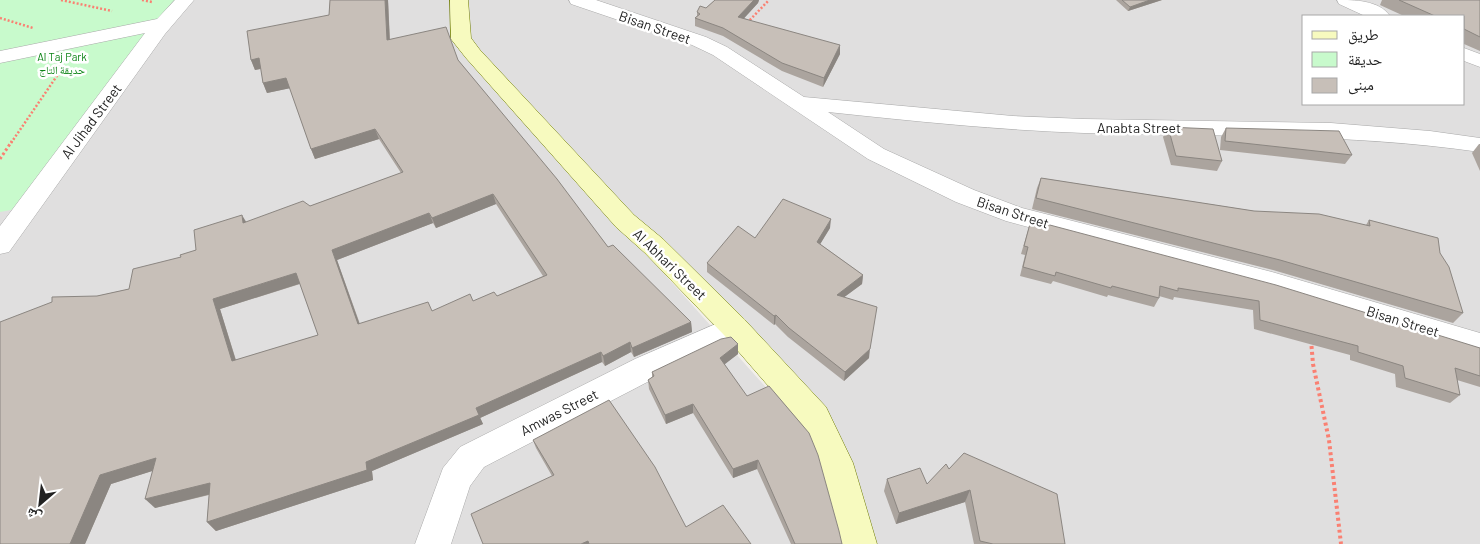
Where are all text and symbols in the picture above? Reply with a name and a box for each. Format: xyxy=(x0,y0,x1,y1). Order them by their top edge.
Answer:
street label: Bisan Street xyxy=(617,7,693,47)
legend xyxy=(1302,15,1465,105)
text: طريق xyxy=(1348,25,1379,45)
park label: Al Taj Park حديقة التاج xyxy=(37,50,87,77)
text: حديقة xyxy=(1348,50,1383,68)
text: مبنى xyxy=(1348,75,1374,95)
street label: Al Jihad Street xyxy=(57,80,125,162)
street label: Anabta Street xyxy=(1097,119,1181,136)
street label: Bisan Street xyxy=(975,192,1051,232)
street label: Al Abhari Street xyxy=(630,225,710,303)
street label: Bisan Street xyxy=(1365,302,1441,340)
street label: Amwas Street xyxy=(517,385,601,439)
north arrow xyxy=(15,479,65,529)
text: ش xyxy=(23,504,45,527)

